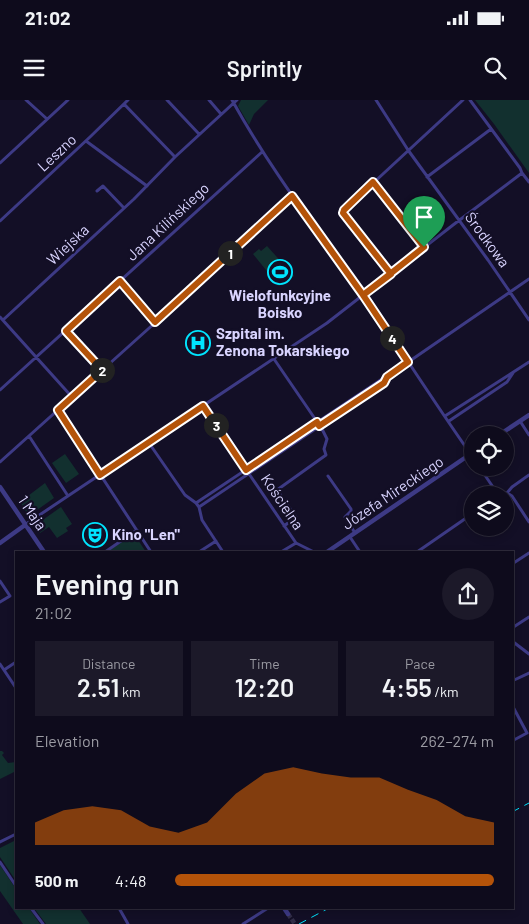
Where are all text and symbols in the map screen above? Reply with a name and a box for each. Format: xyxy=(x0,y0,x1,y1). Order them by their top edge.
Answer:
text: 21:02 xyxy=(25,6,71,29)
icon: menu xyxy=(20,54,48,82)
icon: search xyxy=(481,54,509,82)
text: Sprintly xyxy=(227,55,302,81)
street label: Leszno xyxy=(33,130,79,175)
street label: Jana Kilińskiego xyxy=(122,178,212,264)
pin xyxy=(403,196,445,247)
icon: arrive xyxy=(410,203,438,231)
street label: Środkowa xyxy=(462,208,514,271)
street label: Wiejska xyxy=(43,220,92,268)
pin: 1 xyxy=(218,240,242,266)
text: 1 xyxy=(228,245,233,262)
sports icon: Wielofunkcyjne Boisko xyxy=(267,259,293,285)
place label: Wielofunkcyjne Boisko xyxy=(229,286,331,321)
place label: Szpital im. Zenona Tokarskiego xyxy=(216,324,350,359)
pin: 4 xyxy=(380,326,404,350)
hospital icon: Szpital im. Zenona Tokarskiego xyxy=(185,330,211,356)
text: 4 xyxy=(388,330,397,347)
pin: 2 xyxy=(90,358,114,382)
text: 2 xyxy=(99,362,106,379)
pin: 3 xyxy=(204,412,228,438)
text: 3 xyxy=(213,417,220,434)
map controls xyxy=(464,426,514,536)
button: locate xyxy=(464,426,514,476)
street label: Józefa Mireckiego xyxy=(338,452,446,533)
street label: Kościelna xyxy=(258,470,308,533)
button: layers xyxy=(464,486,514,536)
street label: 1 Maja xyxy=(15,492,51,533)
theatre icon: Kino "Len" xyxy=(82,522,108,548)
place label: Kino "Len" xyxy=(112,525,180,543)
text: Evening run xyxy=(35,567,180,601)
button: share xyxy=(442,568,494,620)
text: 21:02 xyxy=(35,603,72,622)
text: Distance xyxy=(82,655,136,672)
text: Time xyxy=(249,655,280,672)
text: Pace xyxy=(405,655,435,672)
text: 2.51 xyxy=(77,672,119,702)
text: 12:20 xyxy=(235,672,294,702)
text: 4:55 xyxy=(382,672,432,702)
text: km xyxy=(119,683,141,700)
text: /km xyxy=(432,683,459,700)
text: Elevation xyxy=(35,731,99,750)
text: 262–274 m xyxy=(420,731,494,750)
text: 500 m xyxy=(35,871,78,890)
text: 4:48 xyxy=(115,871,146,890)

